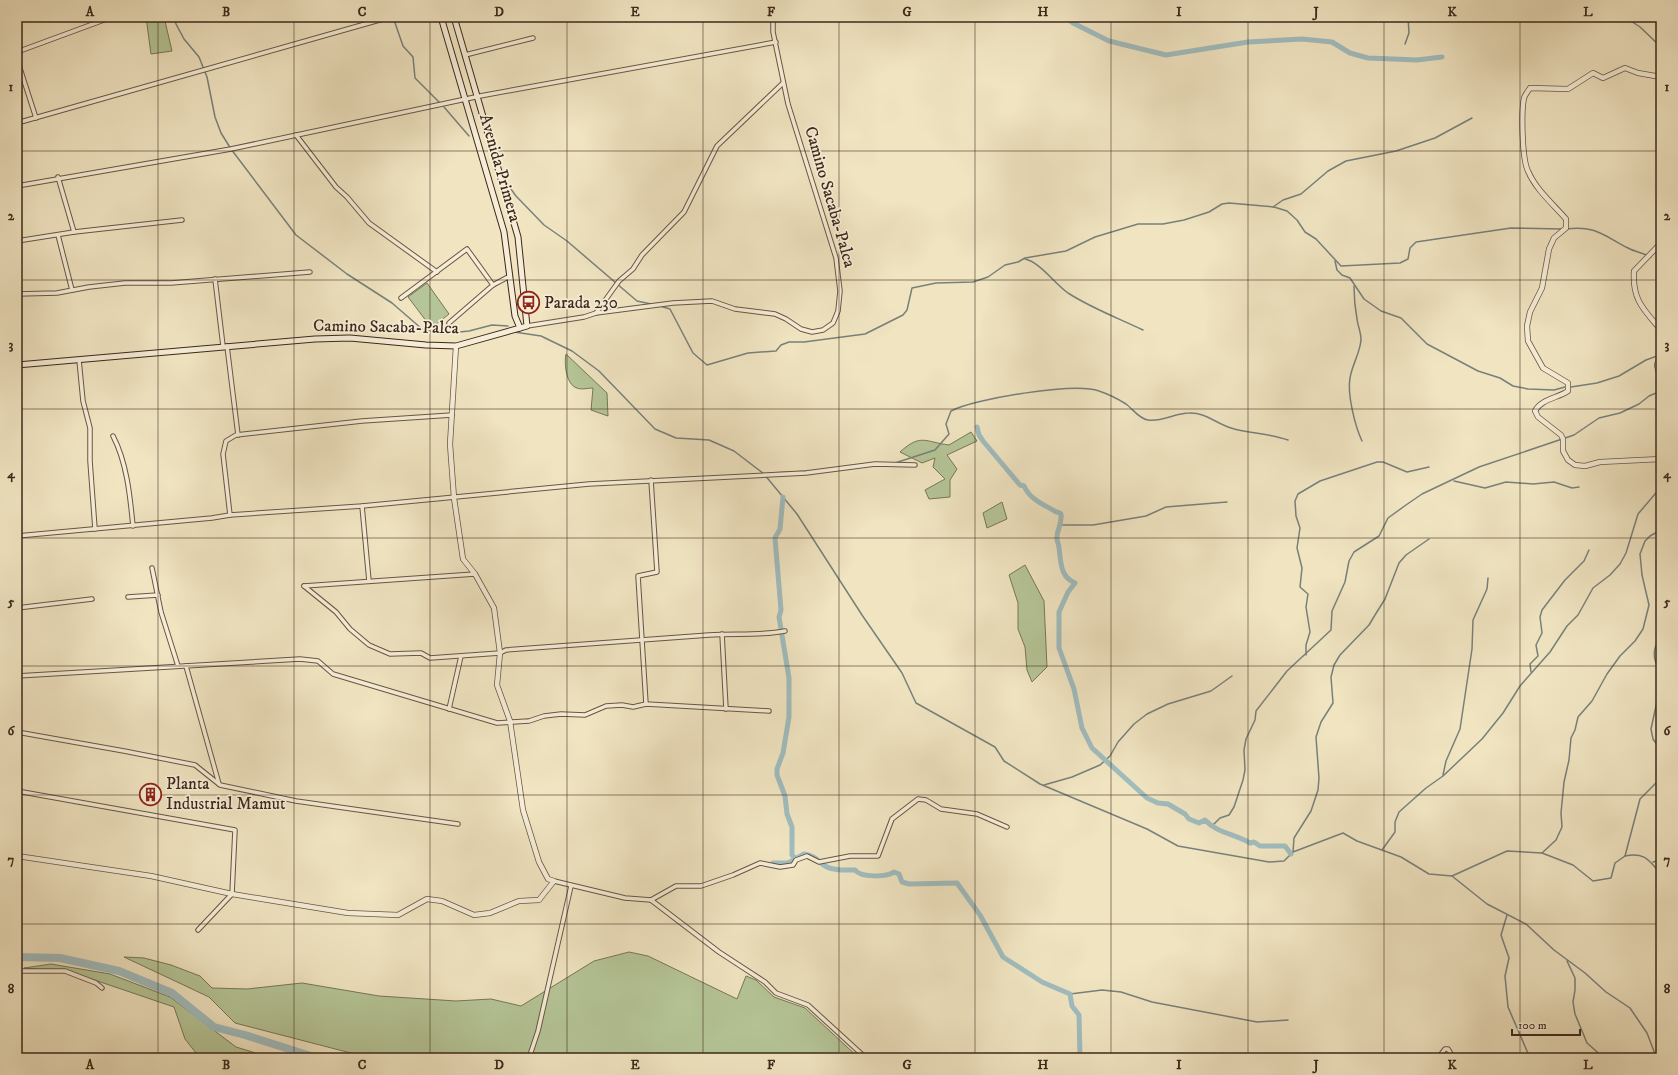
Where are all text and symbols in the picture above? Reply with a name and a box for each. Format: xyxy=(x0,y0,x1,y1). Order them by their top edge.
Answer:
text: A xyxy=(85,4,95,20)
text: B xyxy=(222,4,230,20)
text: C xyxy=(358,4,367,20)
text: D xyxy=(494,4,504,20)
text: E xyxy=(630,4,640,20)
text: F xyxy=(767,4,776,20)
text: G xyxy=(902,4,912,20)
text: H xyxy=(1038,4,1049,20)
text: I xyxy=(1176,4,1182,20)
text: J xyxy=(1311,4,1319,21)
text: K xyxy=(1447,4,1457,20)
text: L xyxy=(1583,4,1593,20)
text: 1 xyxy=(9,79,14,95)
text: 1 xyxy=(1665,79,1670,95)
street label: Avenida Primera xyxy=(474,111,526,225)
street label: Camino Sacaba-Palca xyxy=(799,124,861,271)
text: 2 xyxy=(8,208,15,224)
text: 2 xyxy=(1664,208,1671,224)
bus stop icon: Parada 230 xyxy=(515,290,541,316)
place label: Parada 230 xyxy=(544,292,618,314)
street label: Camino Sacaba-Palca xyxy=(313,315,460,339)
text: 3 xyxy=(9,337,14,353)
text: 3 xyxy=(1665,337,1670,353)
text: 4 xyxy=(6,466,15,483)
text: 4 xyxy=(1662,466,1671,483)
text: 5 xyxy=(7,594,15,610)
text: 5 xyxy=(1663,594,1671,610)
text: 6 xyxy=(8,723,16,739)
text: 6 xyxy=(1664,723,1672,739)
place label: Planta Industrial Mamut xyxy=(166,773,286,815)
building icon: Planta Industrial Mamut xyxy=(138,781,164,807)
text: 7 xyxy=(8,852,15,868)
text: 7 xyxy=(1664,852,1671,868)
text: 8 xyxy=(8,981,15,997)
text: 8 xyxy=(1664,981,1671,997)
scale bar xyxy=(1512,1011,1580,1037)
text: 100 m xyxy=(1518,1018,1547,1033)
text: A xyxy=(85,1057,95,1073)
text: B xyxy=(222,1057,230,1073)
text: C xyxy=(358,1057,367,1073)
text: D xyxy=(494,1057,504,1073)
text: E xyxy=(630,1057,640,1073)
text: F xyxy=(767,1057,776,1073)
text: G xyxy=(902,1057,912,1073)
text: H xyxy=(1038,1057,1049,1073)
text: I xyxy=(1176,1057,1182,1073)
text: J xyxy=(1311,1057,1319,1074)
text: K xyxy=(1447,1057,1457,1073)
text: L xyxy=(1583,1057,1593,1073)

